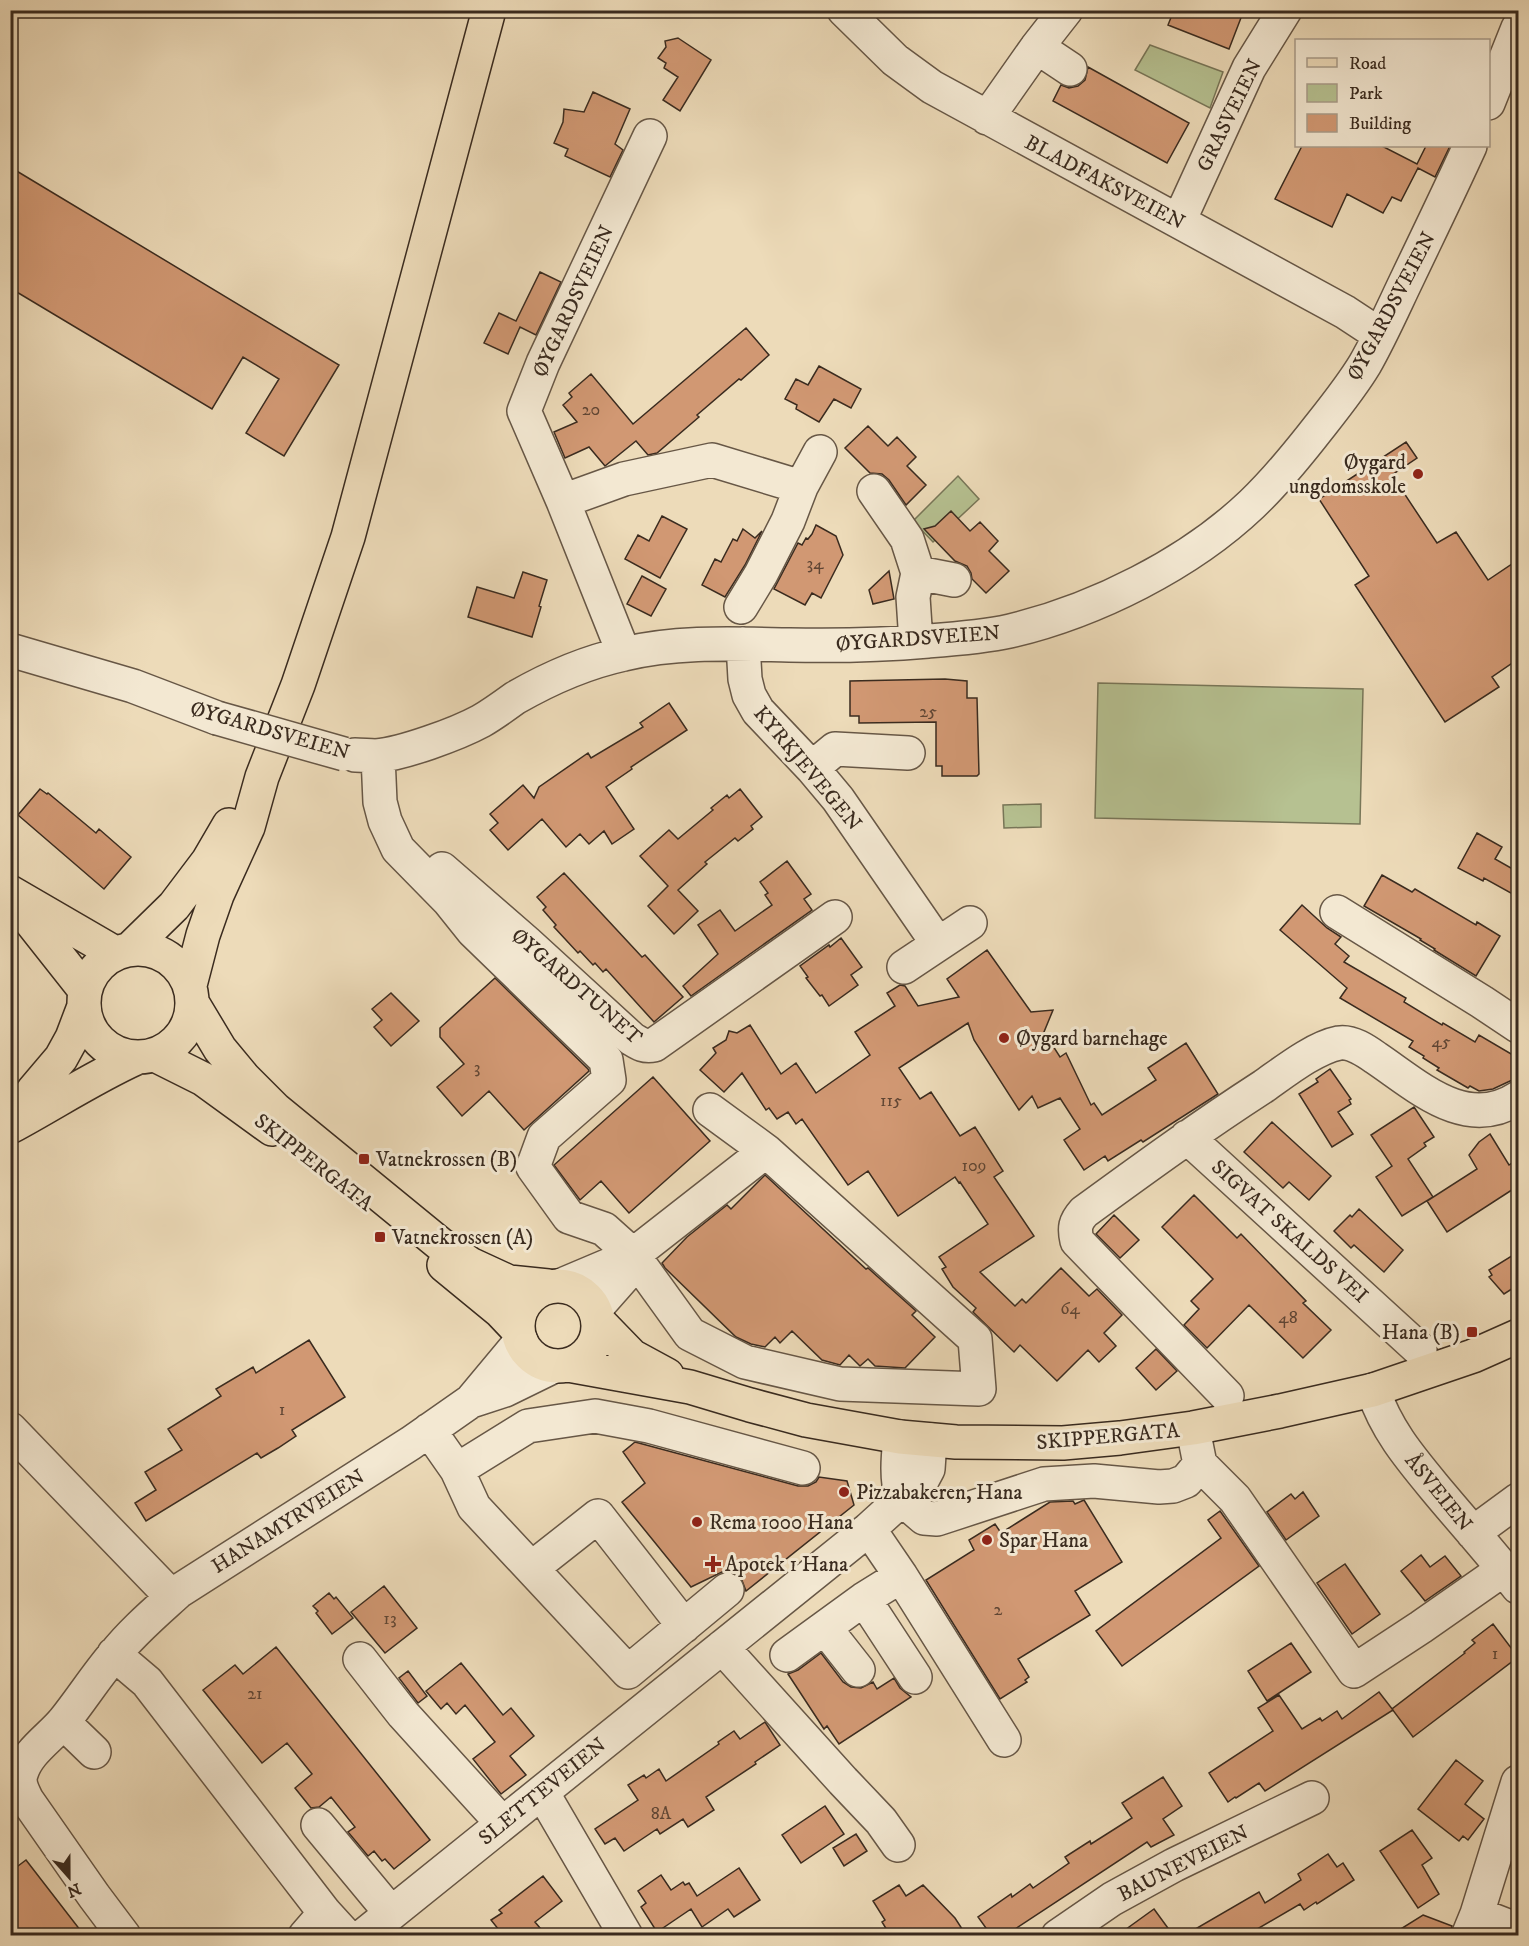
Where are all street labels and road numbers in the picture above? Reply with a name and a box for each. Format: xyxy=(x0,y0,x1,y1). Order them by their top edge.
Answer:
street label: GRASVEIEN xyxy=(1191,55,1268,176)
street label: BLADFAKSVEIEN xyxy=(1020,130,1189,236)
street label: ØYGARDSVEIEN xyxy=(527,221,620,382)
street label: ØYGARDSVEIEN xyxy=(1342,228,1442,385)
street label: ØYGARDSVEIEN xyxy=(835,620,1001,658)
street label: ØYGARDSVEIEN xyxy=(187,696,352,766)
street label: KYRKJEVEGEN xyxy=(747,701,867,836)
street label: ØYGARDTUNET xyxy=(506,923,647,1051)
street label: SKIPPERGATA xyxy=(249,1108,378,1218)
street label: SIGVAT SKALDS VEI xyxy=(1206,1154,1373,1309)
street label: SKIPPERGATA xyxy=(1035,1418,1181,1456)
street label: ÅSVEIEN xyxy=(1399,1447,1479,1537)
street label: HANAMYRVEIEN xyxy=(207,1464,370,1580)
street label: SLETTEVEIEN xyxy=(473,1732,612,1851)
street label: BAUNEVEIEN xyxy=(1114,1820,1253,1908)

